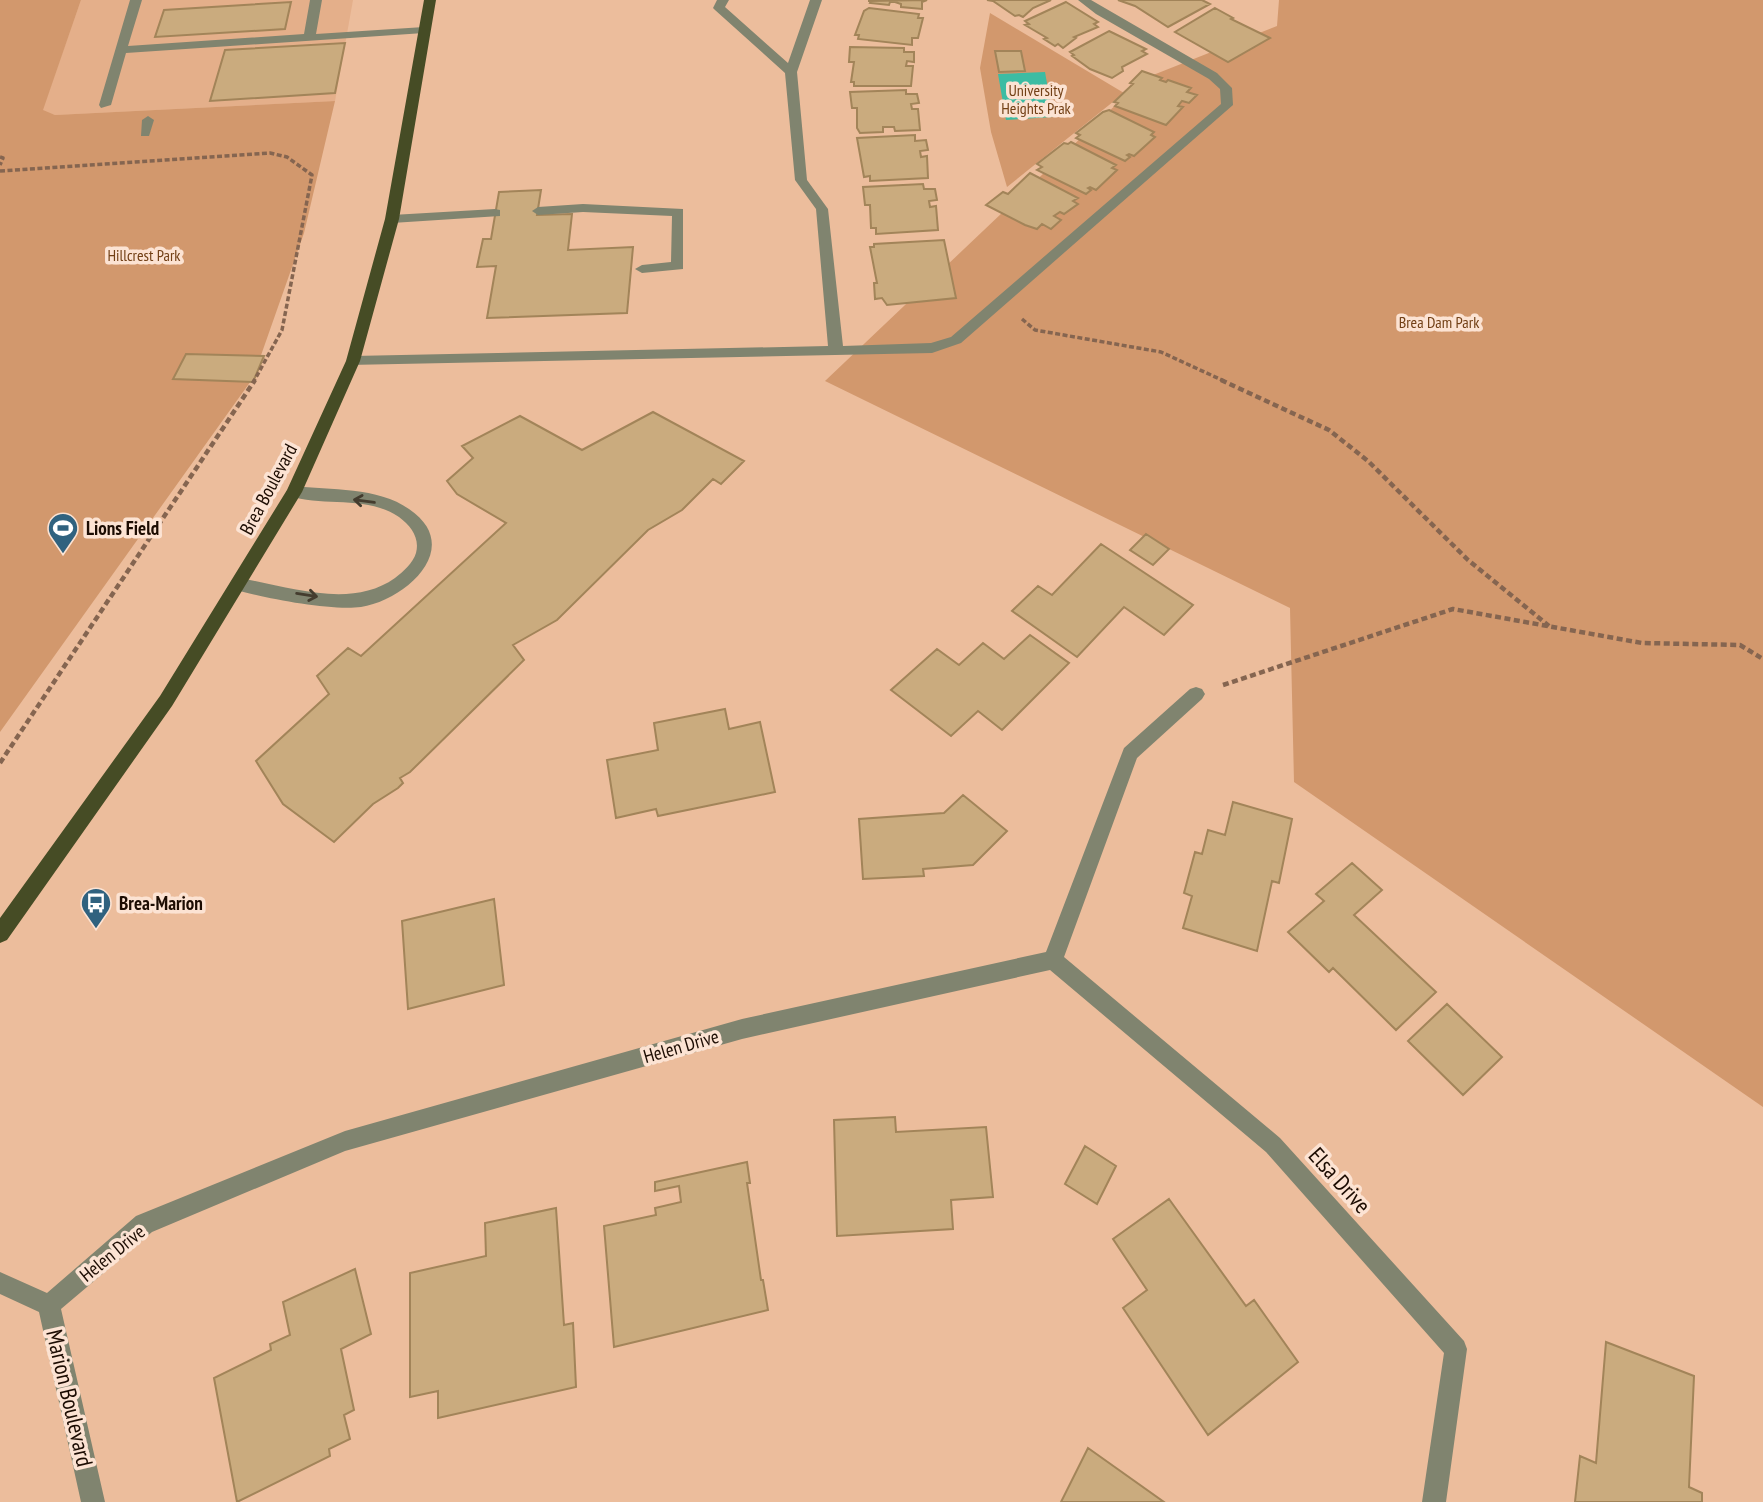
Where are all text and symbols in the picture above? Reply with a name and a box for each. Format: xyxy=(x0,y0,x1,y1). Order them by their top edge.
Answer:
park label: University Heights Prak xyxy=(1001,80,1072,118)
park label: Hillcrest Park xyxy=(107,245,181,265)
park label: Brea Dam Park xyxy=(1399,312,1480,332)
street label: Brea Boulevard xyxy=(234,439,302,539)
one-way arrow xyxy=(353,495,375,508)
sports icon: Lions Field xyxy=(46,511,80,555)
place label: Lions Field xyxy=(86,516,159,540)
one-way arrow xyxy=(295,589,317,602)
bus stop icon: Brea-Marion xyxy=(79,886,113,930)
place label: Brea-Marion xyxy=(119,891,203,915)
street label: Helen Drive xyxy=(641,1024,722,1068)
street label: Elsa Drive xyxy=(1303,1141,1377,1219)
street label: Helen Drive xyxy=(74,1219,150,1287)
street label: Marion Boulevard xyxy=(40,1327,100,1469)

